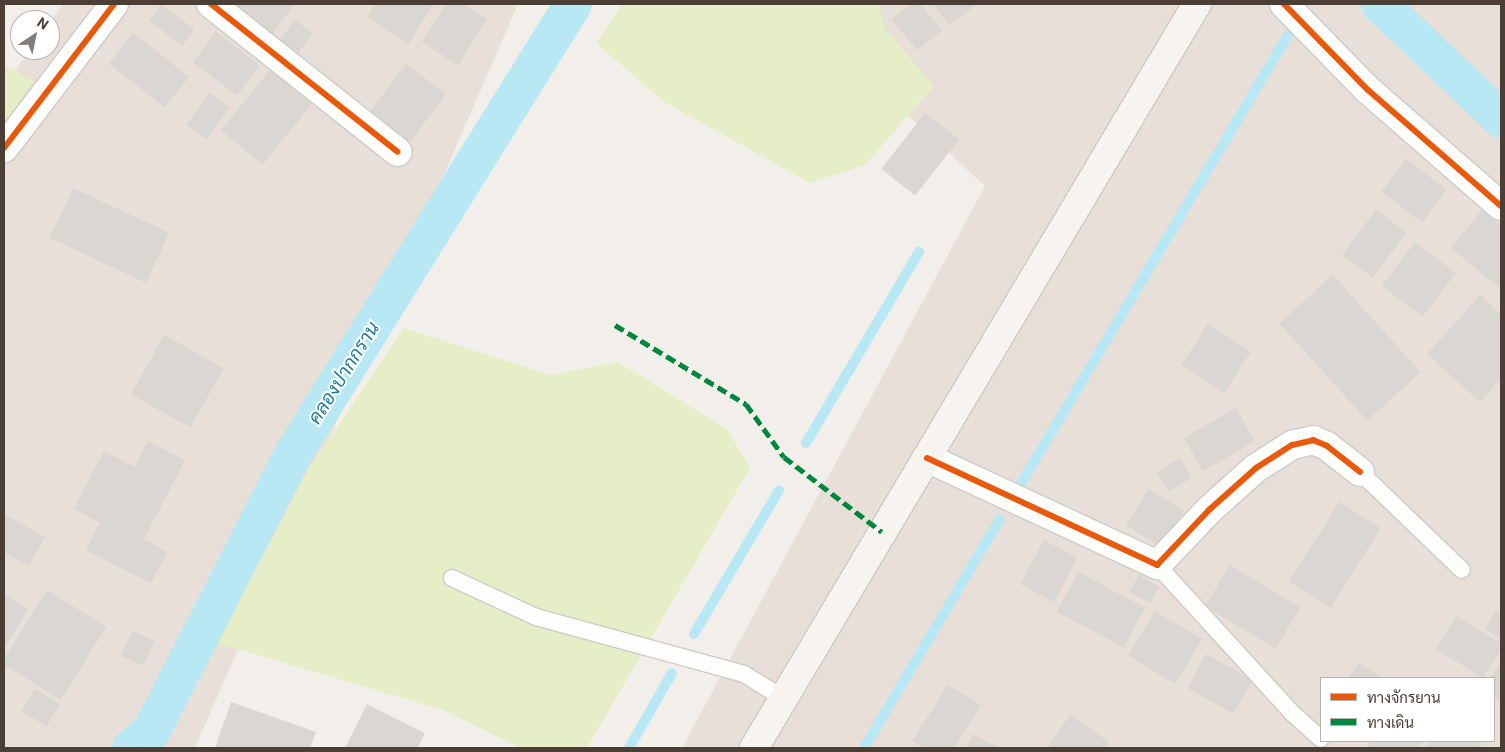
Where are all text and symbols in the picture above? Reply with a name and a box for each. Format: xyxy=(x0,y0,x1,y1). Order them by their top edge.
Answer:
north arrow xyxy=(10,10,60,60)
text: N xyxy=(34,14,51,33)
water label: คลองปากกราน xyxy=(304,318,384,428)
legend xyxy=(1320,677,1495,742)
text: ทางจักรยาน xyxy=(1367,689,1441,707)
text: ทางเดิน xyxy=(1367,714,1414,732)

